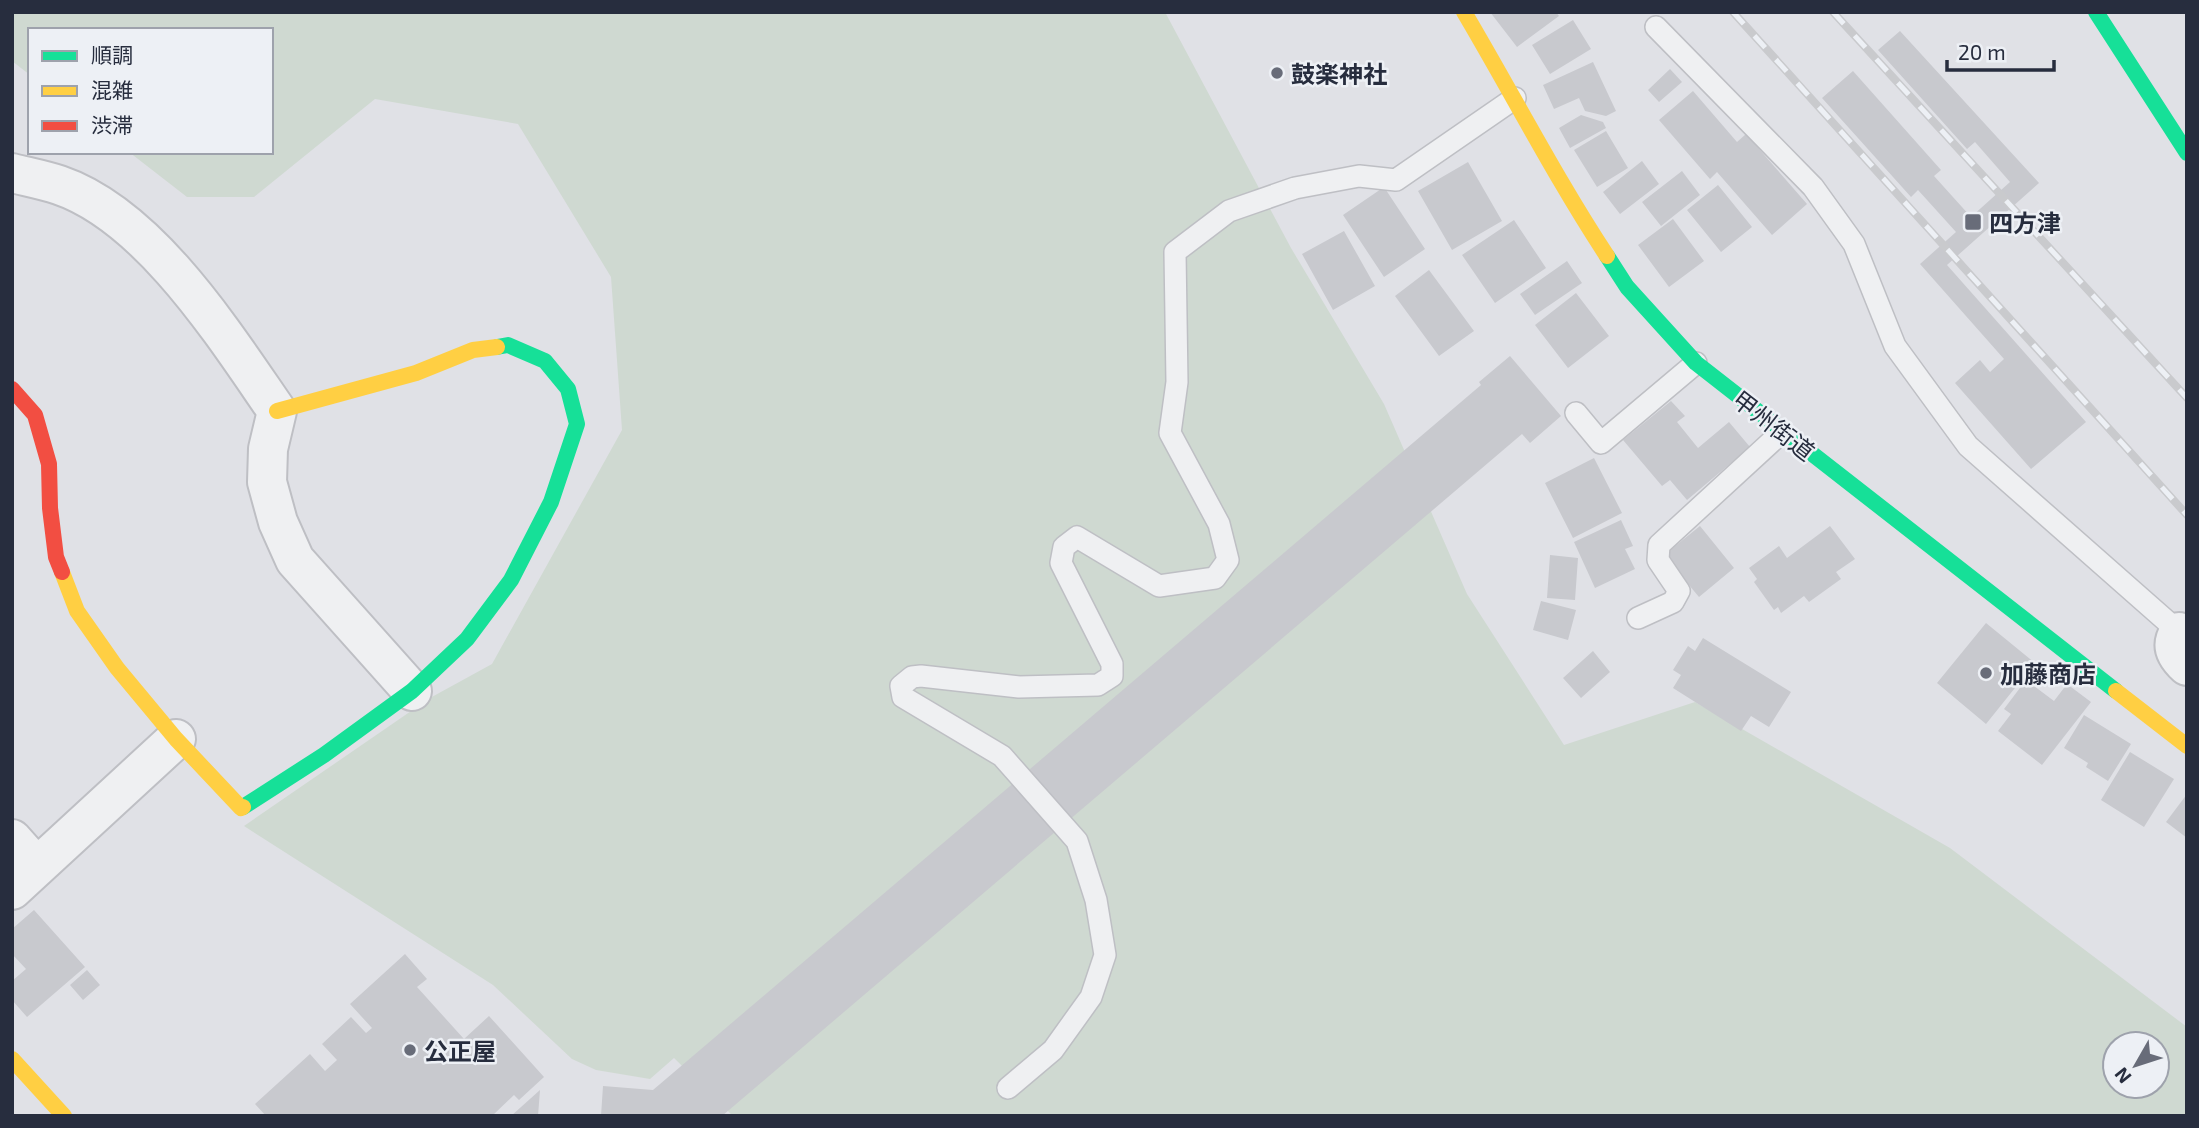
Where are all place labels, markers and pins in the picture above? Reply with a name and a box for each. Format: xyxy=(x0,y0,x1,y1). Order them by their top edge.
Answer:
place label: 鼓楽神社 xyxy=(1291,59,1387,88)
marker: 鼓楽神社 xyxy=(1269,65,1285,81)
place label: 四方津 xyxy=(1989,208,2061,237)
marker: 四方津 xyxy=(1963,212,1983,232)
place label: 加藤商店 xyxy=(2000,659,2096,688)
marker: 加藤商店 xyxy=(1978,665,1994,681)
place label: 公正屋 xyxy=(424,1036,496,1065)
marker: 公正屋 xyxy=(402,1042,418,1058)

